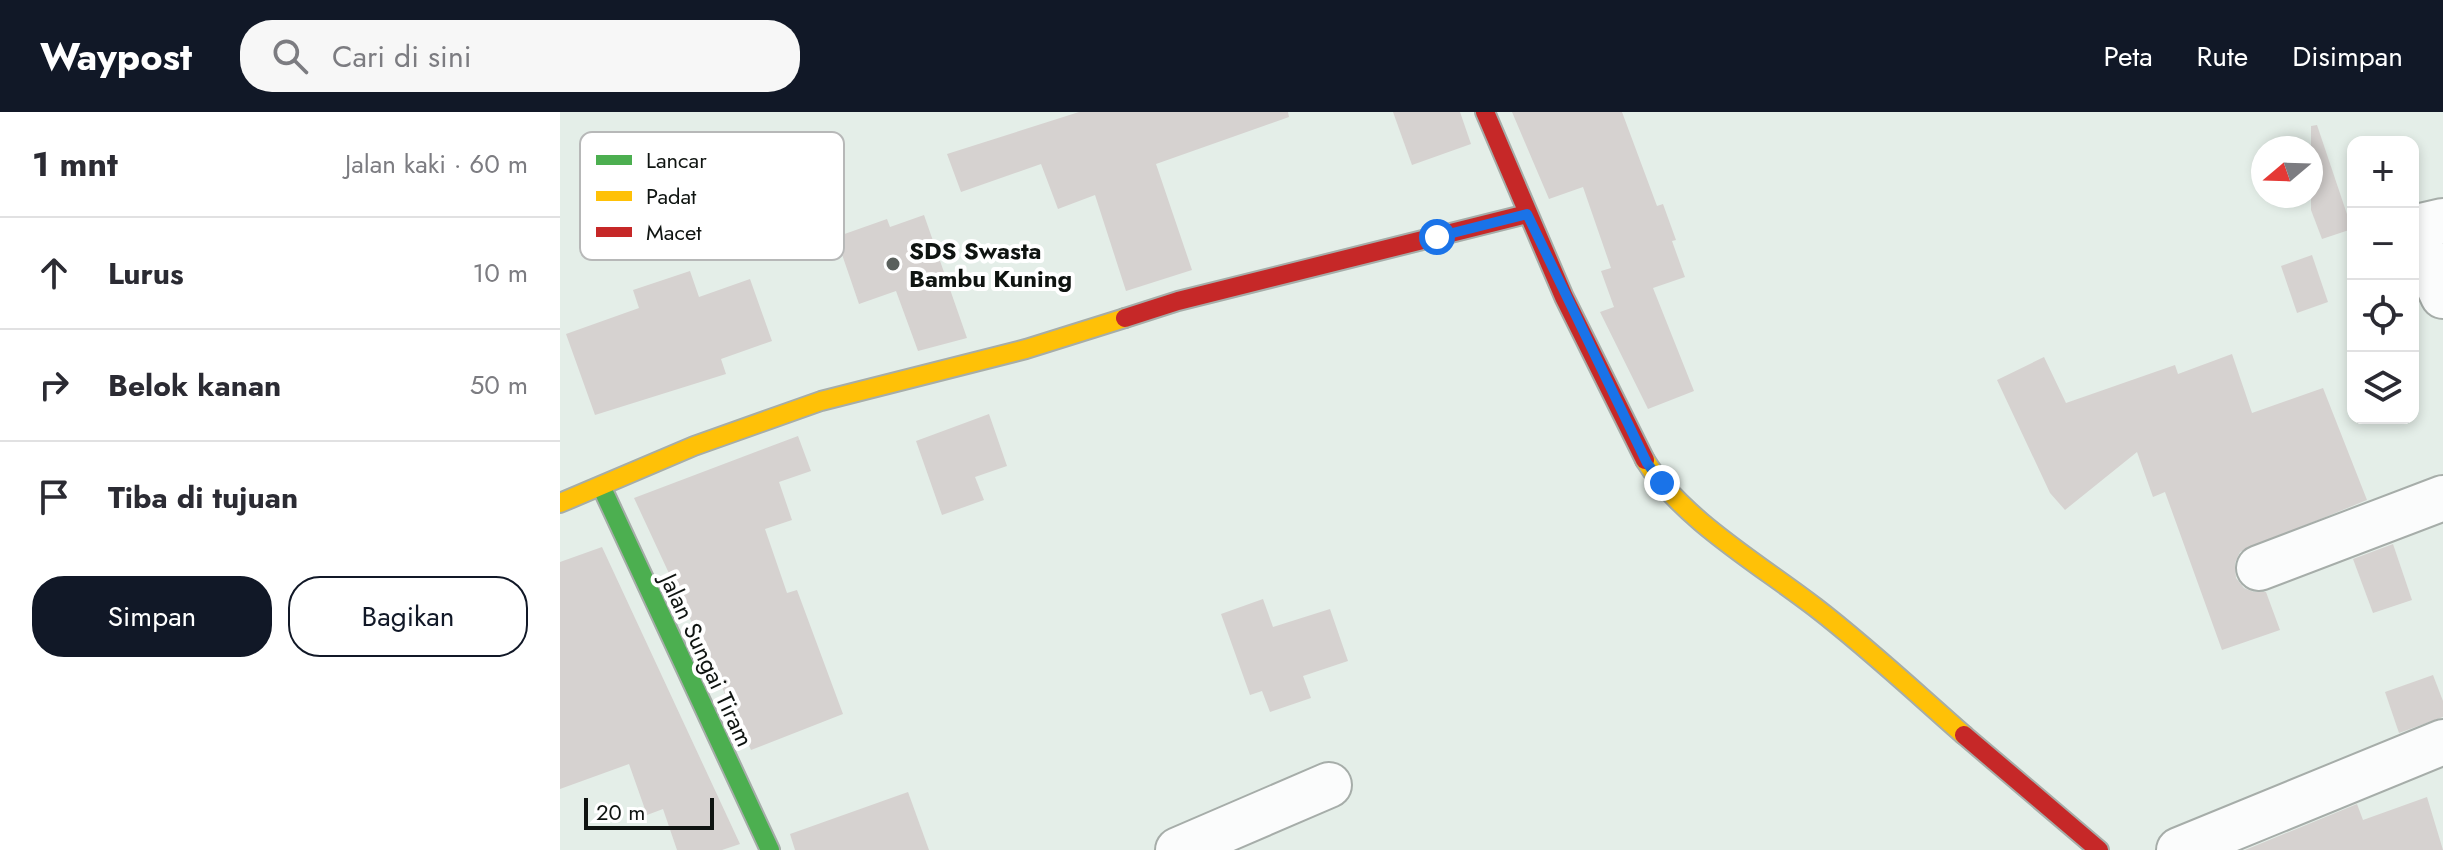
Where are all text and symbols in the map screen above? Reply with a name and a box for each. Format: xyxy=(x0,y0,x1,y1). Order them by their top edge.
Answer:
search box xyxy=(240,20,800,92)
text: Waypost xyxy=(40,29,192,84)
icon: search xyxy=(268,34,312,78)
text: Cari di sini xyxy=(332,35,471,78)
text: Peta xyxy=(2103,36,2153,77)
text: Rute xyxy=(2197,36,2248,77)
text: Disimpan xyxy=(2292,36,2403,77)
legend xyxy=(580,132,844,260)
north arrow xyxy=(2251,136,2323,208)
map controls xyxy=(2347,136,2419,424)
button: + xyxy=(2347,136,2419,208)
text: 1 mnt xyxy=(32,140,118,189)
text: Lancar xyxy=(646,144,707,176)
text: Jalan kaki · 60 m xyxy=(345,145,528,183)
text: Padat xyxy=(646,180,697,212)
button: − xyxy=(2347,208,2419,280)
text: Macet xyxy=(646,216,702,248)
route start xyxy=(1419,219,1455,255)
place label: SDS Swasta Bambu Kuning xyxy=(909,233,1072,296)
icon: ahead xyxy=(32,251,76,295)
text: Lurus xyxy=(108,252,184,295)
text: 10 m xyxy=(473,254,528,292)
marker: SDS Swasta Bambu Kuning xyxy=(884,255,902,273)
button: locate xyxy=(2347,280,2419,352)
button: layers xyxy=(2347,352,2419,424)
icon: right xyxy=(32,363,76,407)
text: Belok kanan xyxy=(108,364,281,407)
text: 50 m xyxy=(470,366,528,404)
route end xyxy=(1644,465,1680,501)
icon: arrive xyxy=(32,475,76,519)
text: Tiba di tujuan xyxy=(108,476,298,519)
street label: Jalan Sungai Tiram xyxy=(650,565,762,752)
button: Simpan xyxy=(32,576,272,657)
button: Bagikan xyxy=(288,576,528,657)
scale bar xyxy=(584,794,714,830)
text: 20 m xyxy=(596,796,645,828)

